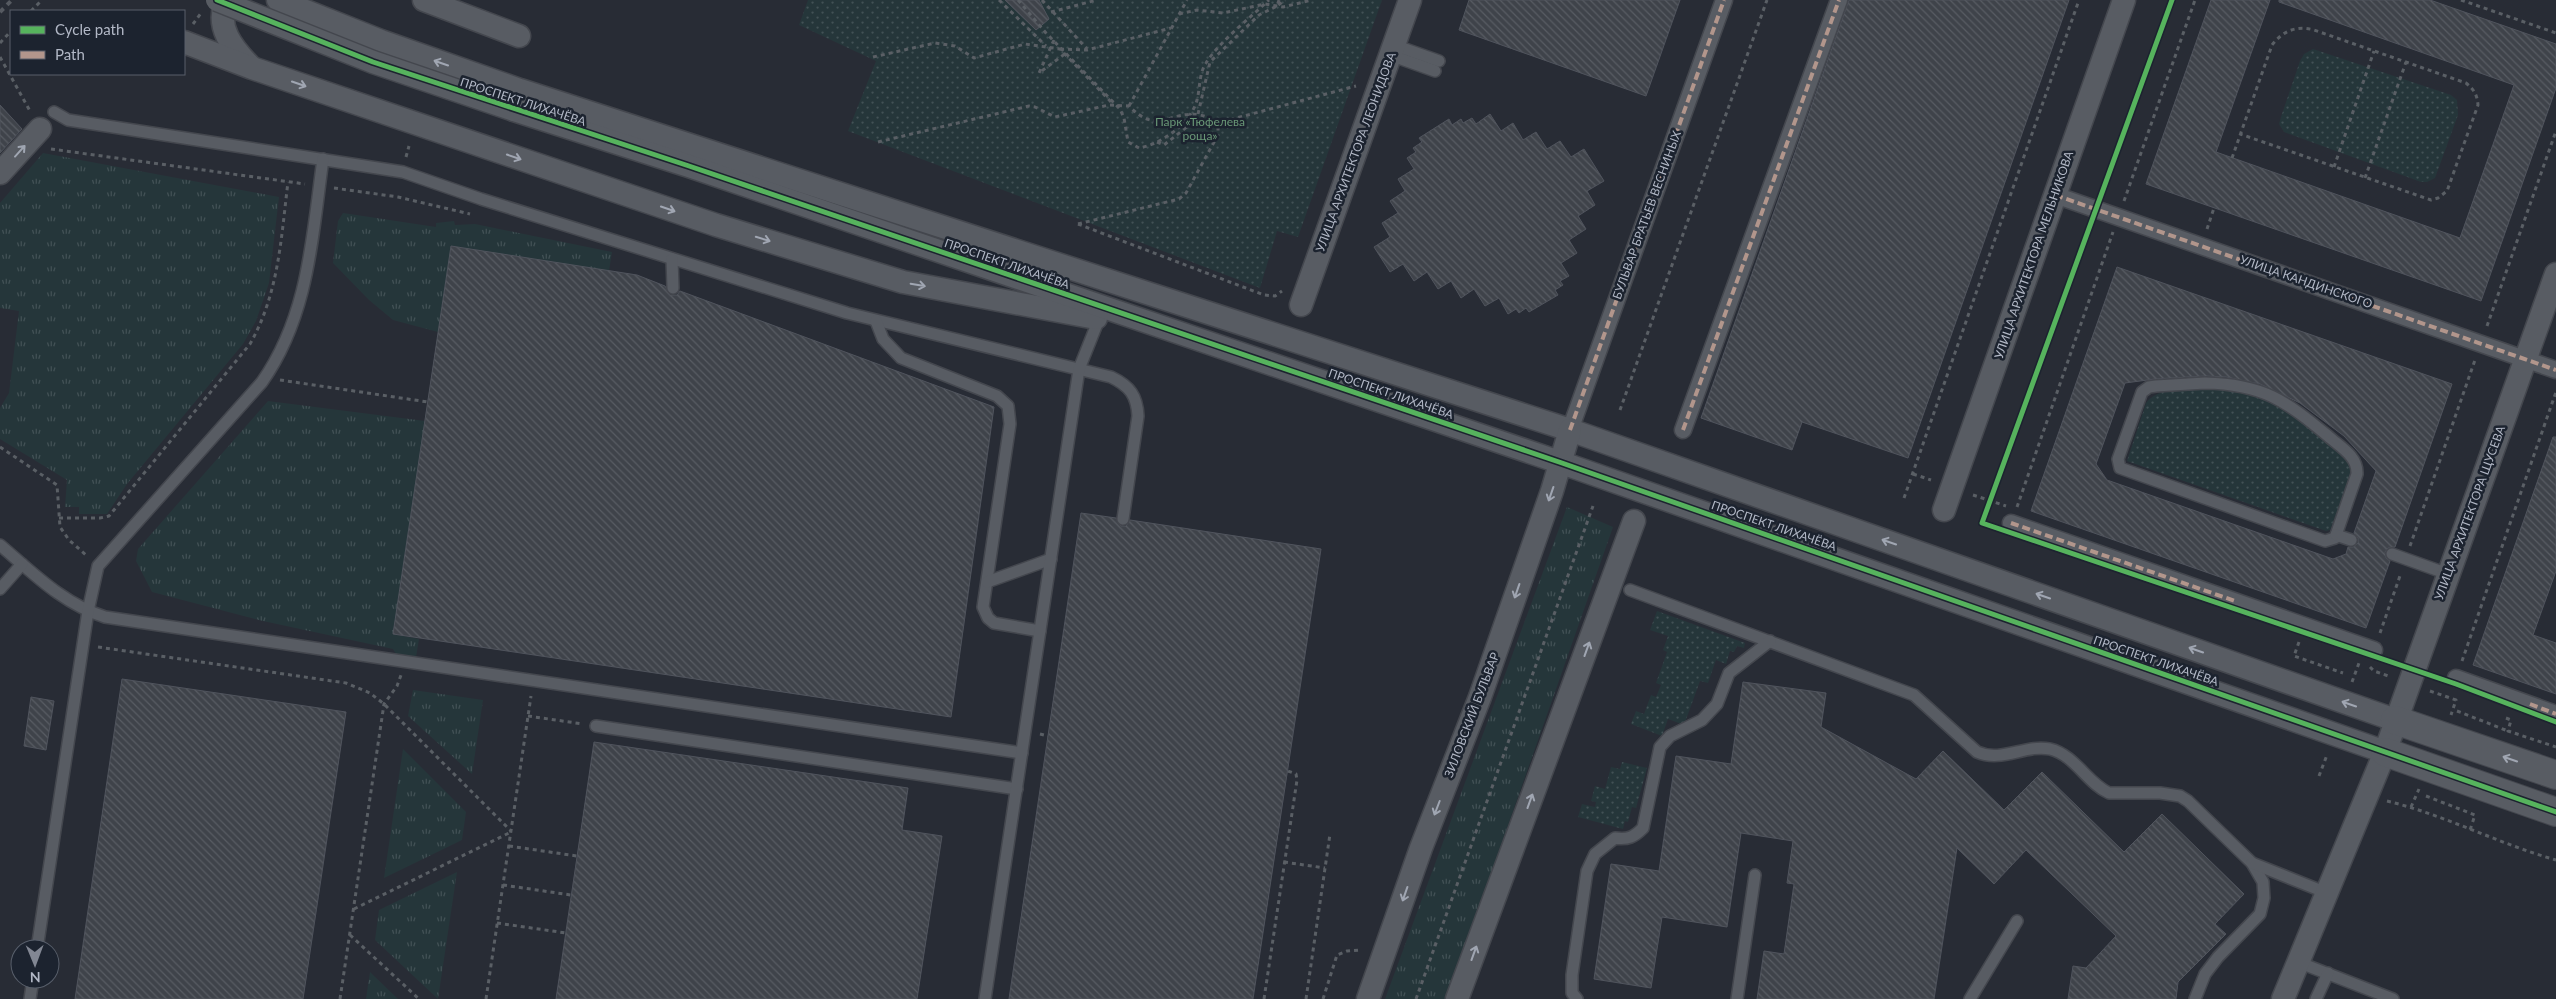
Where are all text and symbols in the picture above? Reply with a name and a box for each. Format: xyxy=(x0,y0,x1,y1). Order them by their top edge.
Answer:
legend xyxy=(10,10,185,75)
text: Cycle path xyxy=(55,20,124,38)
text: Path xyxy=(55,45,85,63)
street label: УЛИЦА АРХИТЕКТОРА ЛЕОНИДОВА xyxy=(1312,49,1399,254)
one-way arrow xyxy=(434,57,450,67)
street label: ПРОСПЕКТ ЛИХАЧЁВА xyxy=(458,74,589,129)
one-way arrow xyxy=(290,79,306,89)
park label: Парк «Тюфелева роща» xyxy=(1155,114,1245,143)
street label: БУЛЬВАР БРАТЬЕВ ВЕСНИНЫХ xyxy=(1609,128,1684,301)
one-way arrow xyxy=(14,145,26,158)
street label: УЛИЦА АРХИТЕКТОРА МЕЛЬНИКОВА xyxy=(1991,148,2077,361)
one-way arrow xyxy=(506,153,522,162)
one-way arrow xyxy=(660,205,676,214)
one-way arrow xyxy=(754,235,770,245)
street label: ПРОСПЕКТ ЛИХАЧЁВА xyxy=(943,235,1073,292)
street label: УЛИЦА КАНДИНСКОГО xyxy=(2238,252,2375,311)
one-way arrow xyxy=(910,280,926,290)
street label: ПРОСПЕКТ ЛИХАЧЁВА xyxy=(1327,365,1457,422)
street label: УЛИЦА АРХИТЕКТОРА ЩУСЕВА xyxy=(2431,423,2508,602)
one-way arrow xyxy=(1546,486,1555,501)
street label: ПРОСПЕКТ ЛИХАЧЁВА xyxy=(1710,497,1840,554)
one-way arrow xyxy=(1882,537,1898,547)
one-way arrow xyxy=(1512,582,1521,598)
one-way arrow xyxy=(2036,591,2051,600)
street label: ПРОСПЕКТ ЛИХАЧЁВА xyxy=(2092,632,2222,689)
one-way arrow xyxy=(1583,641,1592,657)
one-way arrow xyxy=(2189,645,2204,654)
street label: ЗИЛОВСКИЙ БУЛЬВАР xyxy=(1441,650,1502,779)
one-way arrow xyxy=(2342,699,2358,708)
one-way arrow xyxy=(2502,754,2518,764)
one-way arrow xyxy=(1526,794,1535,809)
one-way arrow xyxy=(1431,800,1441,815)
one-way arrow xyxy=(1400,886,1409,901)
north arrow xyxy=(10,939,60,989)
one-way arrow xyxy=(1470,946,1479,962)
text: N xyxy=(30,969,41,986)

